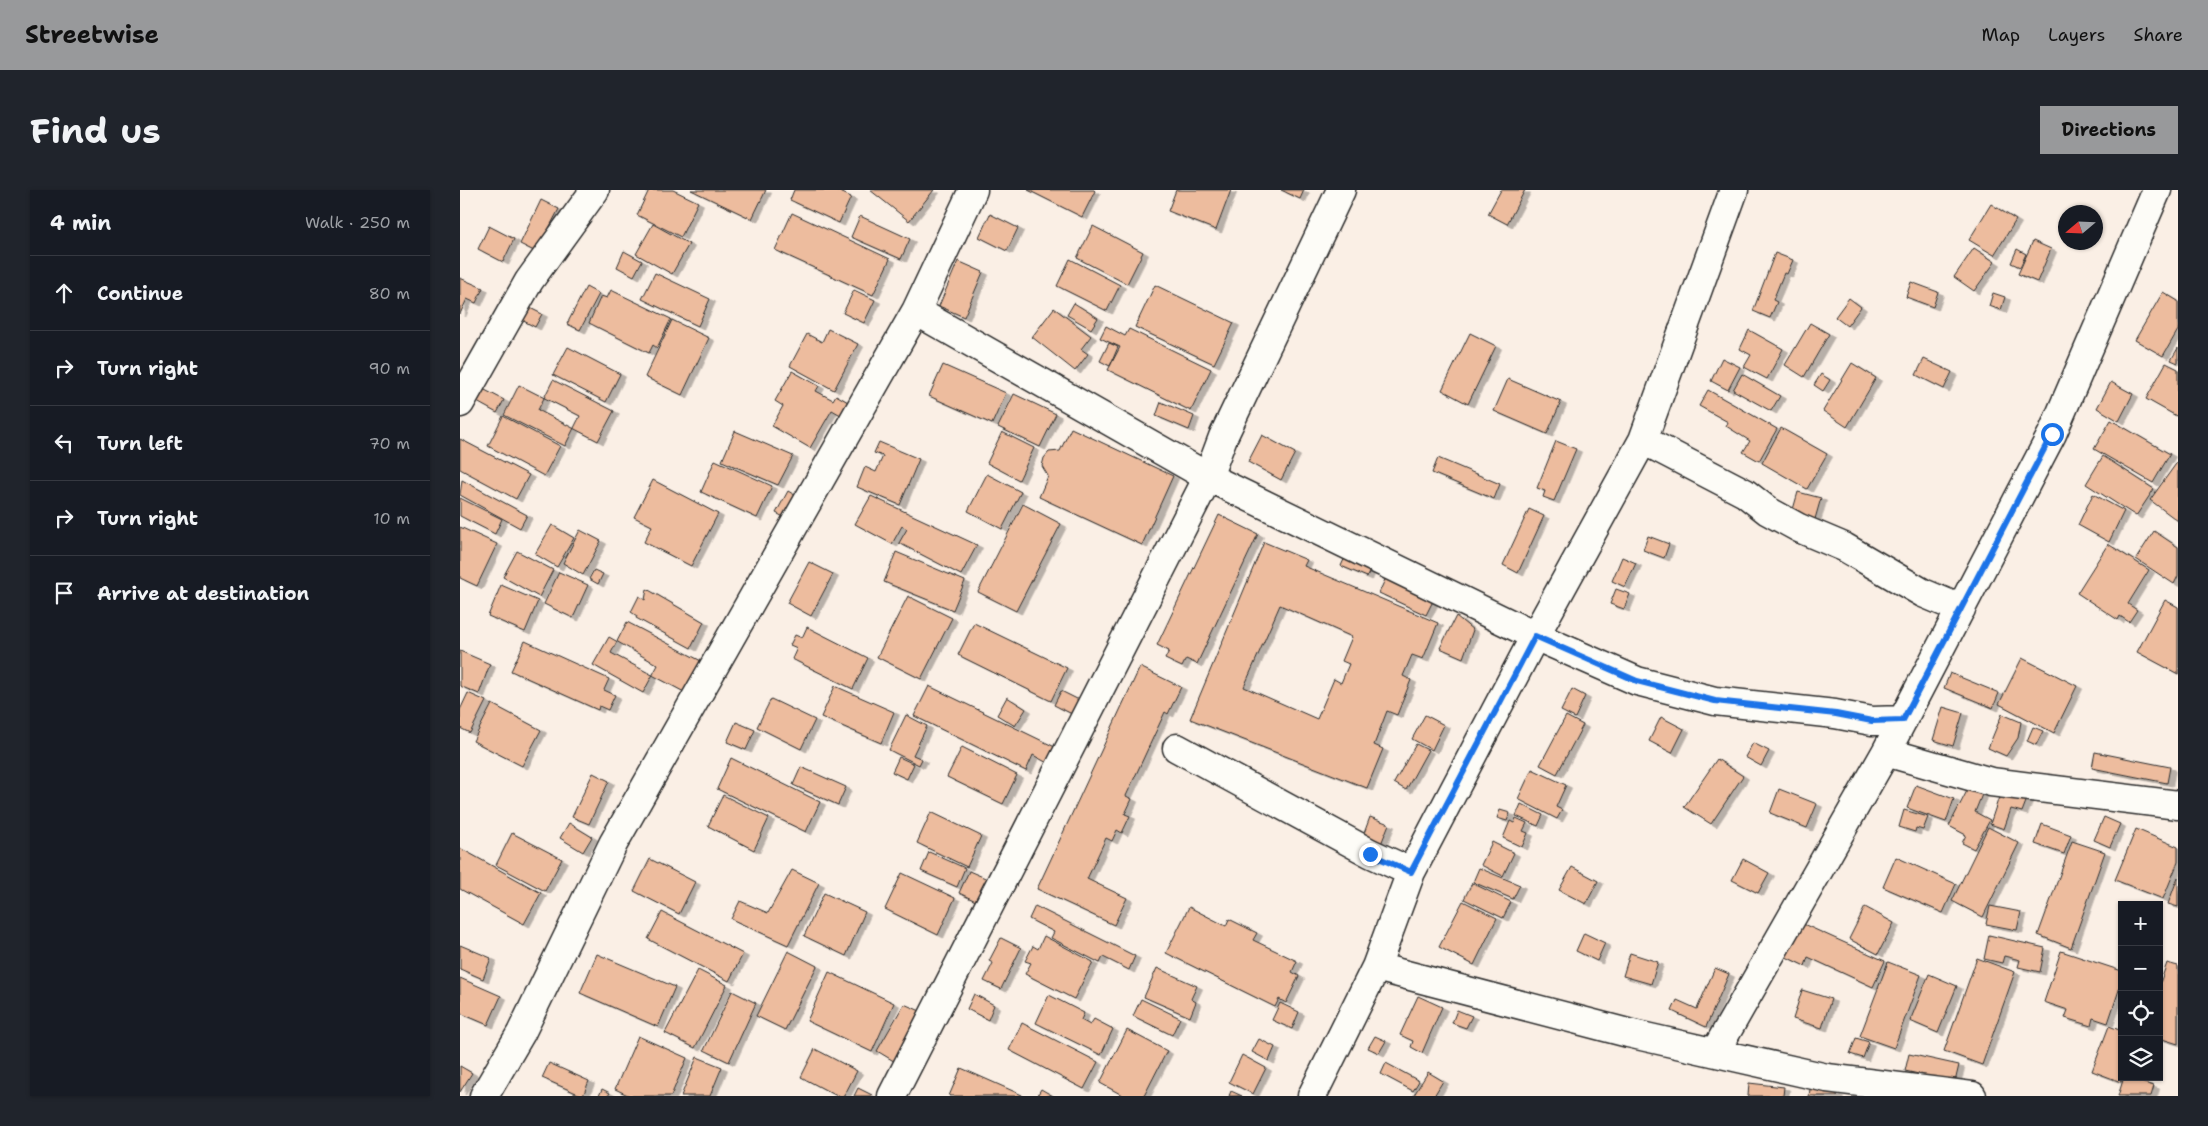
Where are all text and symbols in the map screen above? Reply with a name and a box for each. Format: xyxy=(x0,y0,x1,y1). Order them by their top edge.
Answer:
text: Streetwise xyxy=(25,19,159,51)
text: Map xyxy=(1982,23,2020,47)
text: Layers xyxy=(2048,23,2105,47)
text: Share xyxy=(2133,23,2183,47)
button: Directions xyxy=(2040,106,2178,154)
text: Find us xyxy=(30,107,161,154)
north arrow xyxy=(2058,205,2103,250)
text: 4 min xyxy=(50,209,111,237)
text: Walk · 250 m xyxy=(305,212,410,233)
icon: ahead xyxy=(50,279,78,307)
text: Continue xyxy=(97,281,183,306)
text: 80 m xyxy=(369,283,410,304)
icon: right xyxy=(50,354,78,382)
text: Turn right xyxy=(97,356,198,381)
text: 90 m xyxy=(369,358,410,379)
route start xyxy=(2041,423,2064,446)
icon: left xyxy=(50,429,78,457)
text: Turn left xyxy=(97,431,183,456)
text: 70 m xyxy=(369,433,410,454)
icon: right xyxy=(50,504,78,532)
text: Turn right xyxy=(97,506,198,531)
text: 10 m xyxy=(373,508,410,529)
icon: arrive xyxy=(50,579,78,607)
text: Arrive at destination xyxy=(97,581,309,606)
route end xyxy=(1359,843,1382,866)
map controls xyxy=(2118,901,2163,1081)
button: + xyxy=(2118,901,2163,946)
button: − xyxy=(2118,946,2163,991)
button: locate xyxy=(2118,991,2163,1036)
button: layers xyxy=(2118,1036,2163,1081)

